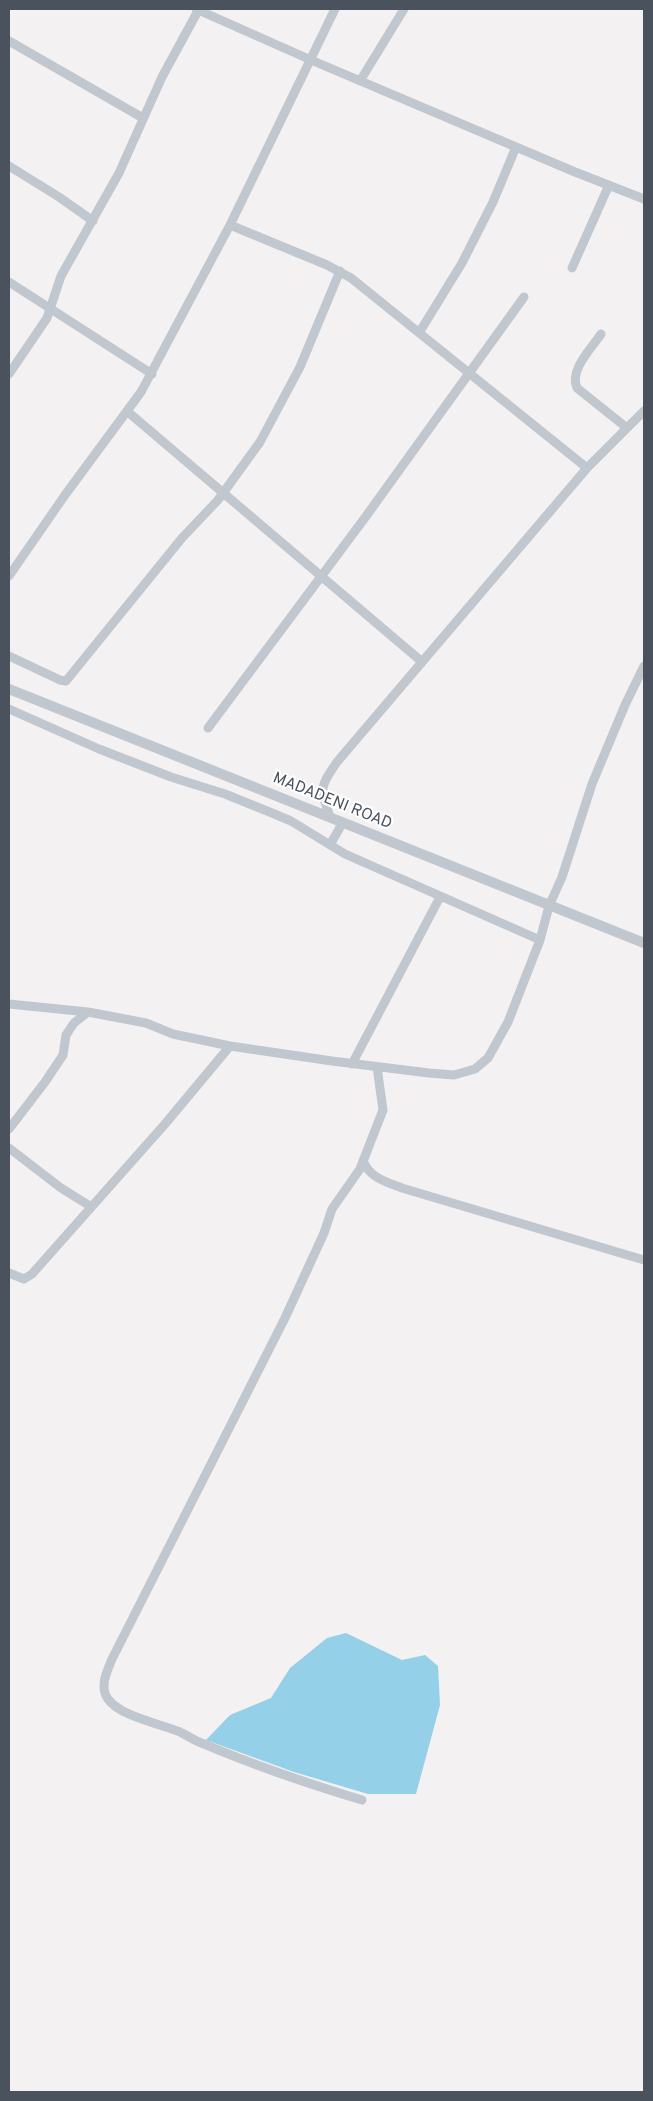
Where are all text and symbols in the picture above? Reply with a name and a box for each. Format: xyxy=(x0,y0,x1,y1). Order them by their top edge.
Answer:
street label: MADADENI ROAD xyxy=(270,769,394,835)

